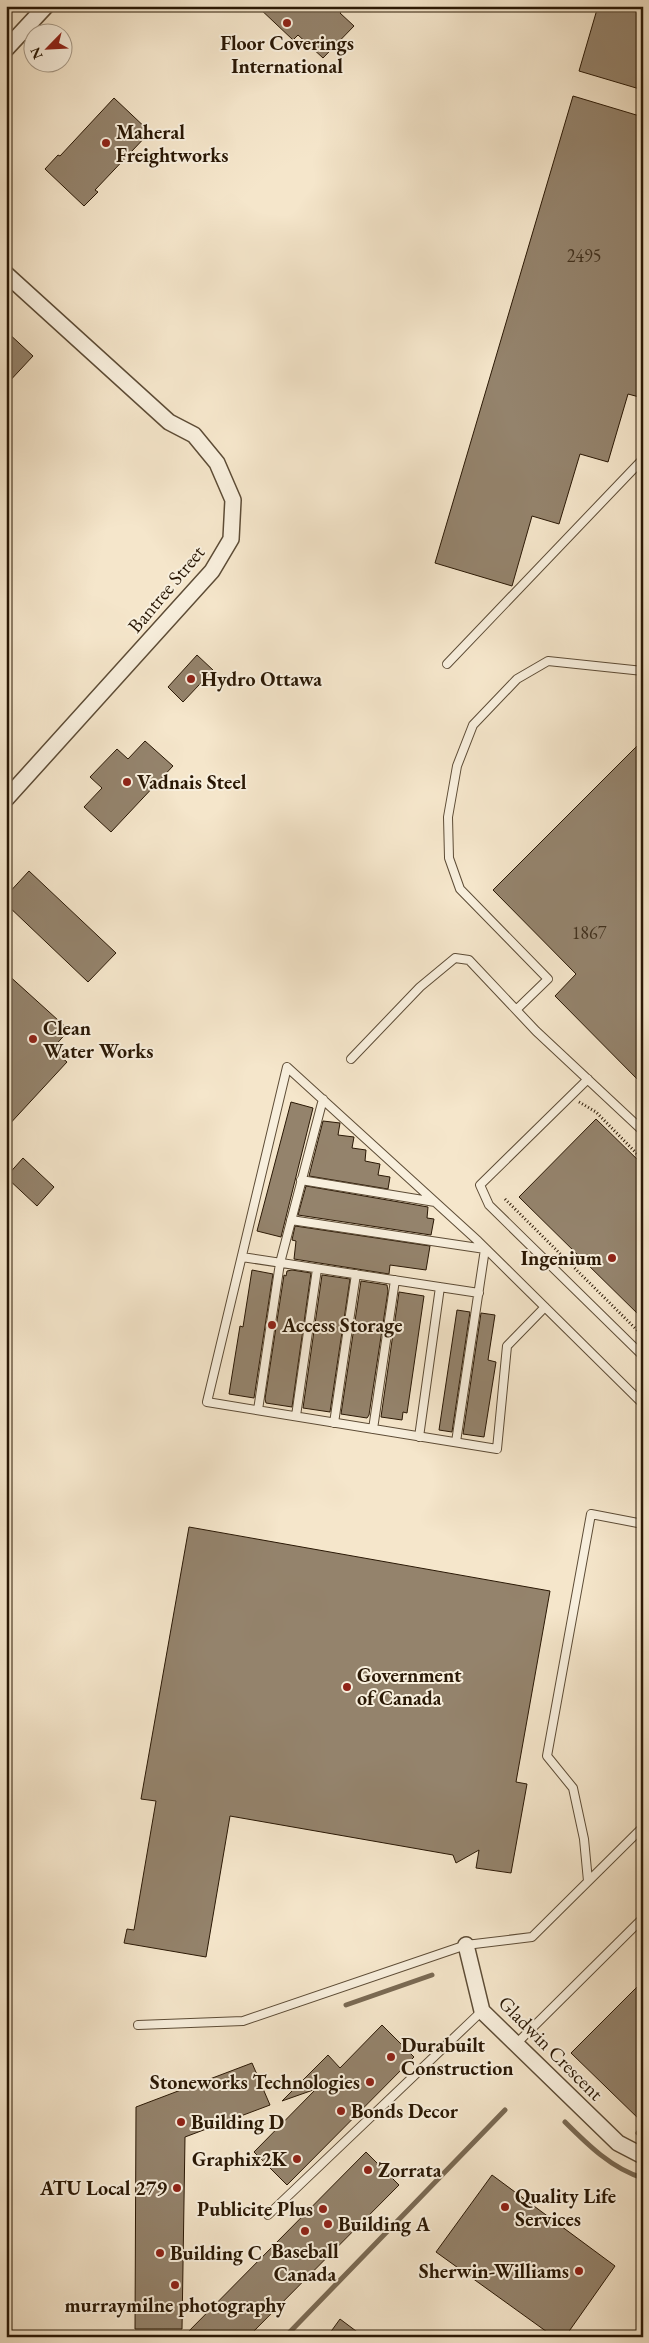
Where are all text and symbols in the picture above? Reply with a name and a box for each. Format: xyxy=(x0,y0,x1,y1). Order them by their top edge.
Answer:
marker: Floor Coverings International xyxy=(281,17,293,29)
north arrow xyxy=(22,22,72,72)
place label: Floor Coverings International xyxy=(220,30,354,79)
text: N xyxy=(25,44,47,62)
place label: Maheral Freightworks xyxy=(116,119,228,168)
marker: Maheral Freightworks xyxy=(100,137,112,149)
house number: 2495 xyxy=(567,244,601,267)
street label: Bantree Street xyxy=(122,539,211,638)
place label: Hydro Ottawa xyxy=(201,666,322,692)
marker: Hydro Ottawa xyxy=(185,673,197,685)
place label: Vadnais Steel xyxy=(137,769,247,795)
marker: Vadnais Steel xyxy=(121,776,133,788)
house number: 1867 xyxy=(572,921,607,944)
place label: Clean Water Works xyxy=(43,1015,153,1064)
marker: Clean Water Works xyxy=(27,1033,39,1045)
place label: Ingenium xyxy=(521,1245,602,1271)
marker: Ingenium xyxy=(606,1252,618,1264)
place label: Access Storage xyxy=(281,1312,403,1338)
marker: Access Storage xyxy=(266,1319,278,1331)
place label: Government of Canada xyxy=(357,1662,462,1711)
marker: Government of Canada xyxy=(341,1681,353,1693)
street label: Gladwin Crescent xyxy=(493,1990,610,2107)
place label: Durabuilt Construction xyxy=(401,2032,514,2081)
marker: Durabuilt Construction xyxy=(385,2051,397,2063)
place label: Stoneworks Technologies xyxy=(150,2069,360,2095)
marker: Stoneworks Technologies xyxy=(364,2076,376,2088)
place label: Bonds Decor xyxy=(351,2098,459,2124)
marker: Bonds Decor xyxy=(335,2105,347,2117)
place label: Building D xyxy=(191,2109,284,2135)
marker: Building D xyxy=(175,2116,187,2128)
place label: Graphix2K xyxy=(192,2146,288,2172)
marker: Graphix2K xyxy=(291,2153,303,2165)
place label: Zorrata xyxy=(378,2157,442,2183)
marker: Zorrata xyxy=(362,2164,374,2176)
place label: ATU Local 279 xyxy=(39,2175,167,2201)
marker: ATU Local 279 xyxy=(171,2182,183,2194)
place label: Quality Life Services xyxy=(515,2183,616,2232)
place label: Publicite Plus xyxy=(197,2196,313,2222)
marker: Quality Life Services xyxy=(499,2201,511,2213)
marker: Publicite Plus xyxy=(317,2203,329,2215)
place label: Building A xyxy=(338,2211,431,2237)
marker: Building A xyxy=(322,2218,334,2230)
marker: Baseball Canada xyxy=(299,2225,311,2237)
place label: Baseball Canada xyxy=(271,2238,339,2287)
place label: Building C xyxy=(170,2240,262,2266)
marker: Building C xyxy=(154,2247,166,2259)
place label: Sherwin-Williams xyxy=(419,2258,569,2284)
marker: Sherwin-Williams xyxy=(573,2265,585,2277)
marker: murraymilne photography xyxy=(169,2279,181,2291)
place label: murraymilne photography xyxy=(64,2292,286,2318)

